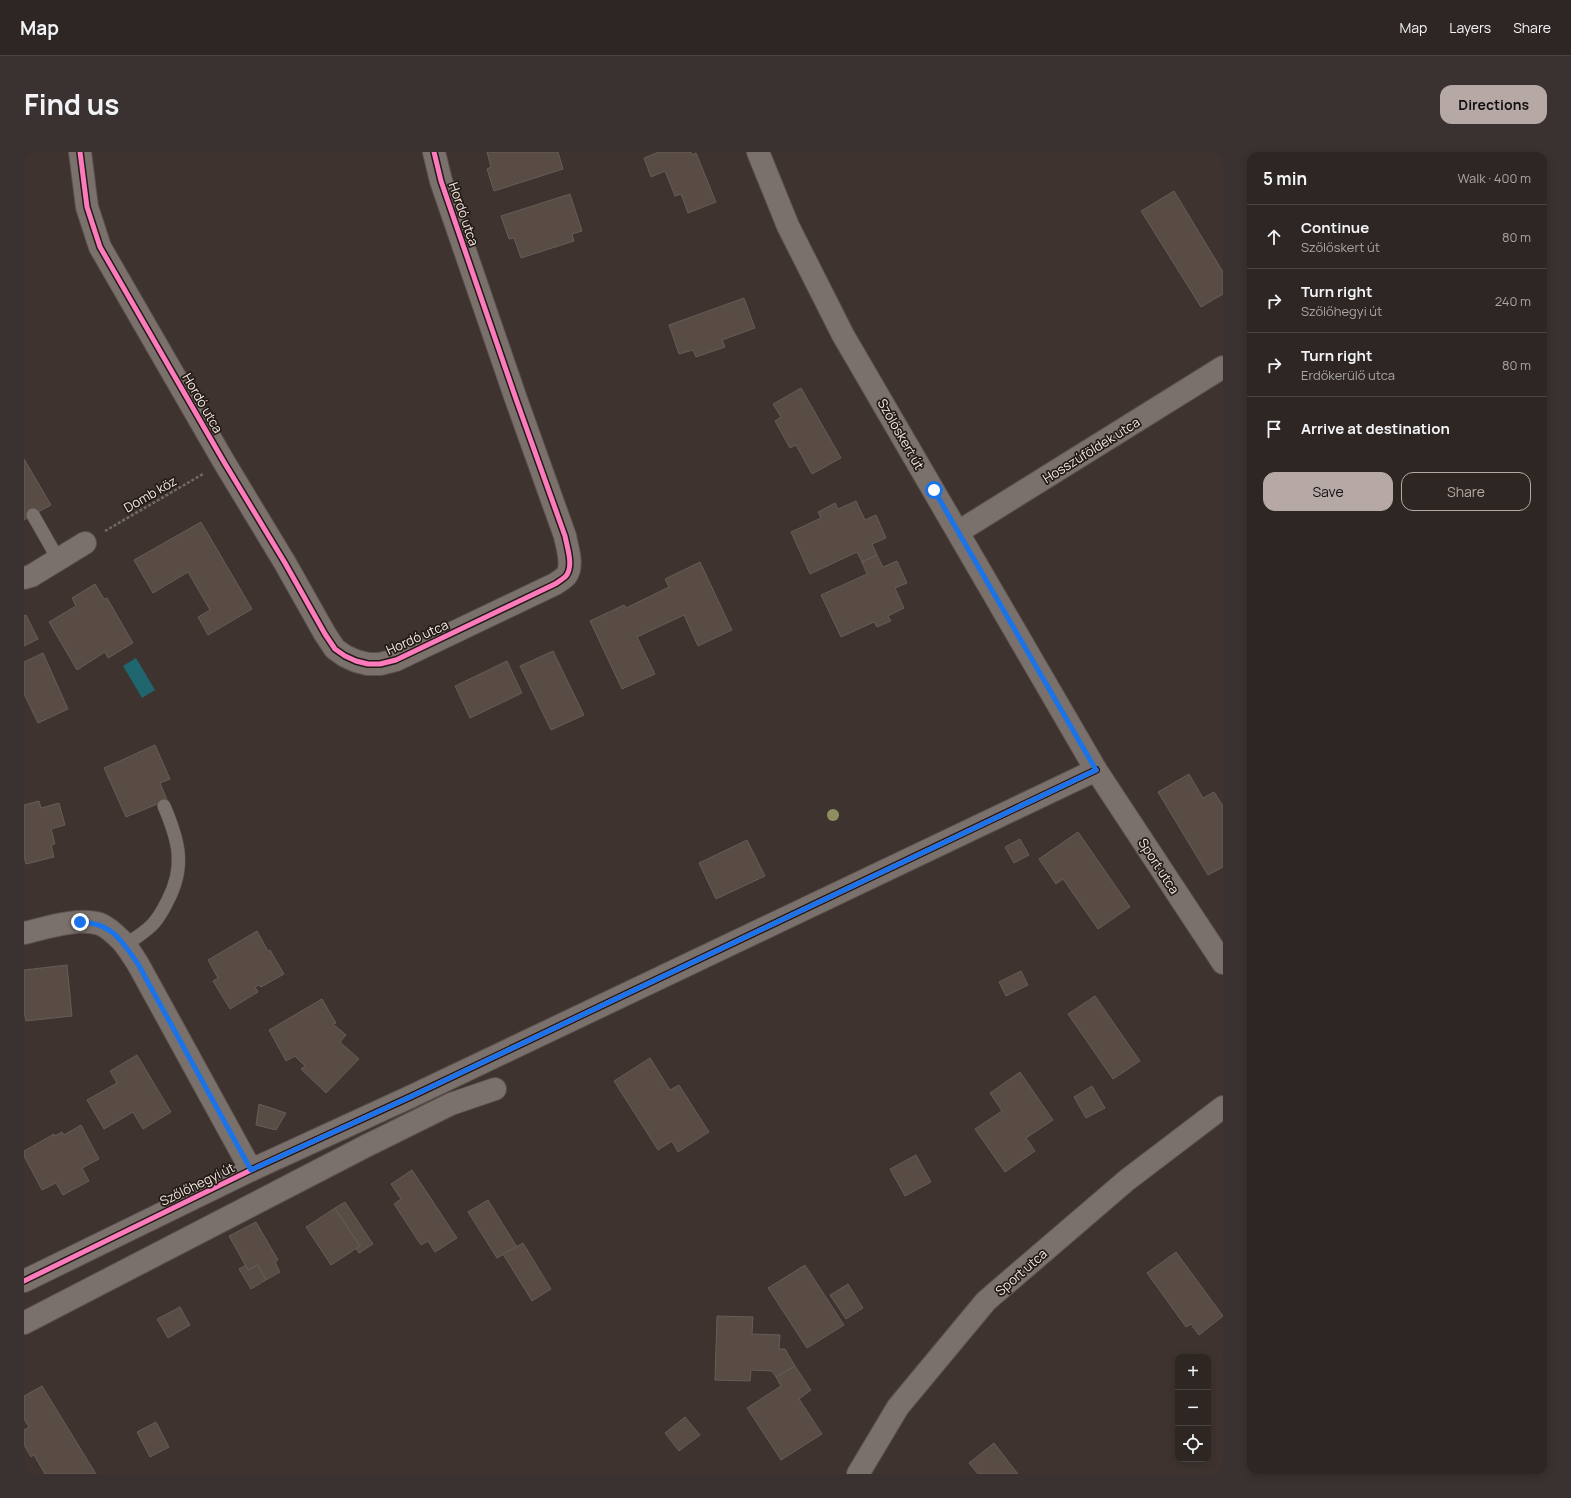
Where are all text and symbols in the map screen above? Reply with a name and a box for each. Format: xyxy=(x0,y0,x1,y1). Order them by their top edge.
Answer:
text: Map xyxy=(20,15,59,41)
text: Map xyxy=(1399,18,1427,37)
text: Layers xyxy=(1449,18,1491,37)
text: Share xyxy=(1513,18,1551,37)
text: Find us xyxy=(24,85,119,123)
button: Directions xyxy=(1440,85,1547,124)
text: 5 min xyxy=(1263,167,1307,190)
text: Walk · 400 m xyxy=(1457,169,1531,187)
street label: Hordó utca xyxy=(445,180,483,248)
text: Continue xyxy=(1301,217,1369,238)
icon: ahead xyxy=(1263,226,1285,248)
text: 80 m xyxy=(1502,228,1531,246)
text: Szőlőskert út xyxy=(1301,238,1380,256)
text: Turn right xyxy=(1301,281,1372,302)
icon: right xyxy=(1263,290,1285,312)
text: 240 m xyxy=(1495,292,1531,310)
text: Szőlőhegyi út xyxy=(1301,302,1382,320)
text: Turn right xyxy=(1301,345,1372,366)
icon: right xyxy=(1263,354,1285,376)
text: 80 m xyxy=(1502,356,1531,374)
text: Erdőkerülő utca xyxy=(1301,366,1395,384)
street label: Hordó utca xyxy=(179,370,227,436)
street label: Szőlőskert út xyxy=(873,395,929,473)
street label: Hosszúföldek utca xyxy=(1039,413,1143,487)
icon: arrive xyxy=(1263,418,1285,440)
text: Arrive at destination xyxy=(1301,418,1450,439)
street label: Domb köz xyxy=(120,472,180,516)
button: Save xyxy=(1263,472,1393,511)
button: Share xyxy=(1401,472,1531,511)
route start xyxy=(925,481,943,499)
street label: Hordó utca xyxy=(383,615,451,659)
street label: Sport utca xyxy=(1134,835,1184,897)
route end xyxy=(71,913,89,931)
street label: Szőlőhegyi út xyxy=(157,1158,237,1210)
street label: Sport utca xyxy=(991,1245,1051,1299)
map controls xyxy=(1175,1354,1211,1462)
button: + xyxy=(1175,1354,1211,1390)
button: − xyxy=(1175,1390,1211,1426)
button: locate xyxy=(1175,1426,1211,1462)

